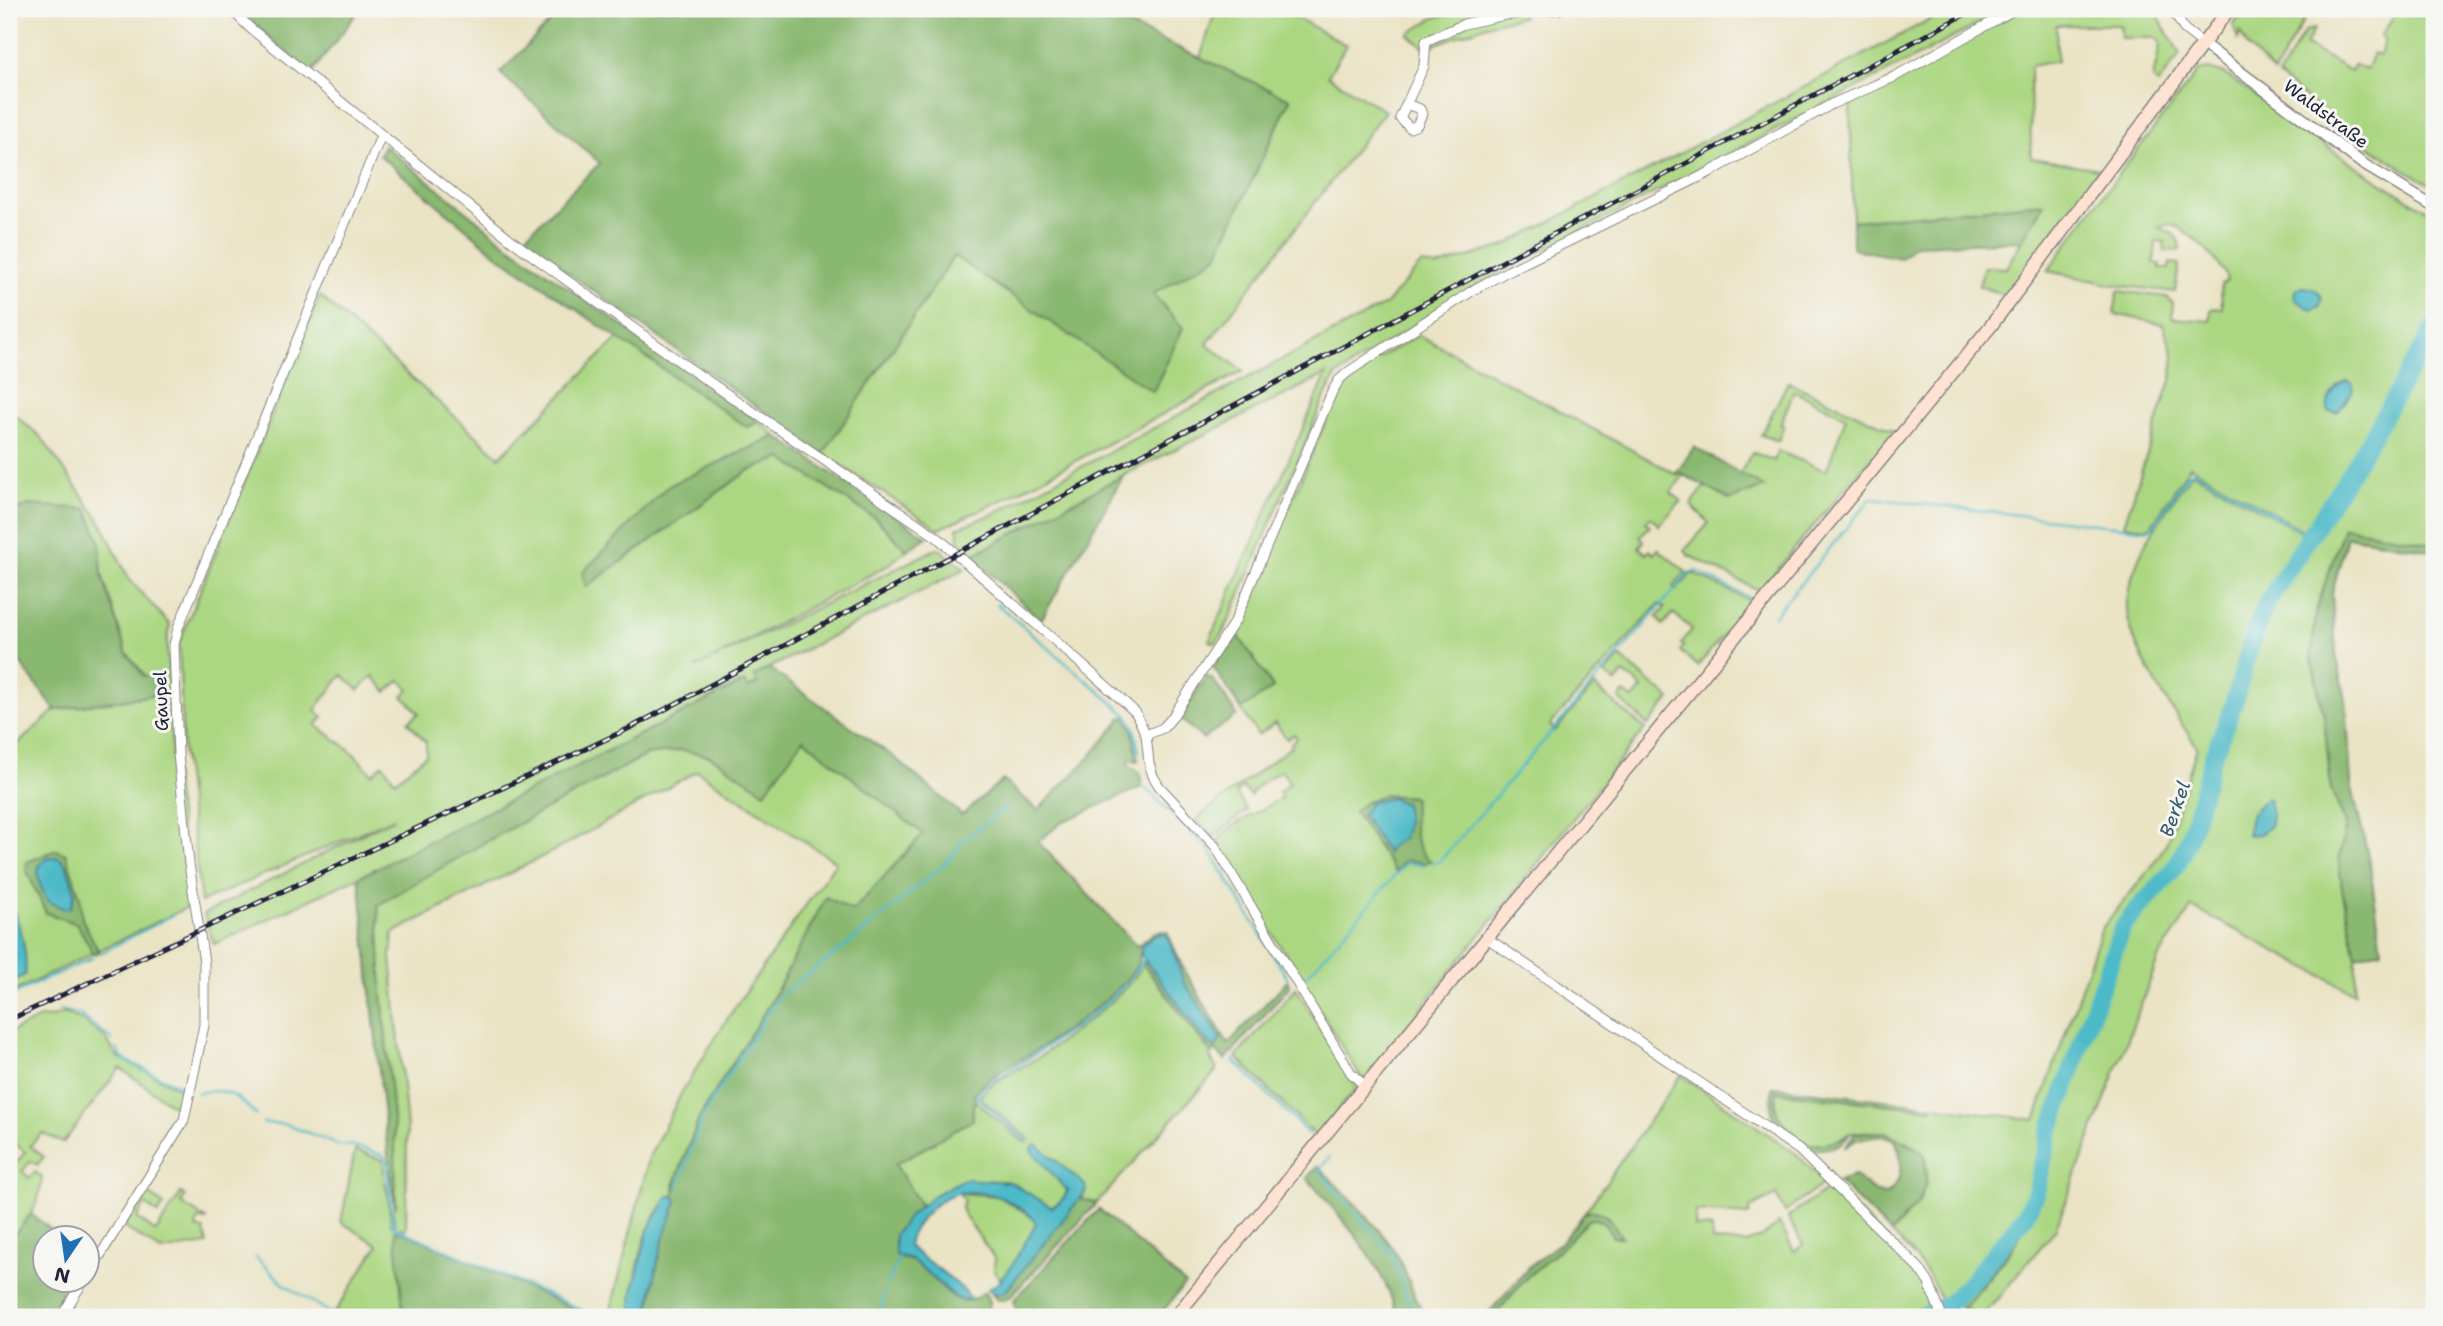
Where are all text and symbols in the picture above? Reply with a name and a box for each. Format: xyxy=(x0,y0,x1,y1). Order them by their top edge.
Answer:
street label: Waldstraße xyxy=(2279,74,2373,154)
street label: Gaupel xyxy=(148,670,174,732)
water label: Berkel xyxy=(2154,778,2196,840)
north arrow xyxy=(32,1224,102,1294)
text: N xyxy=(52,1261,72,1289)

